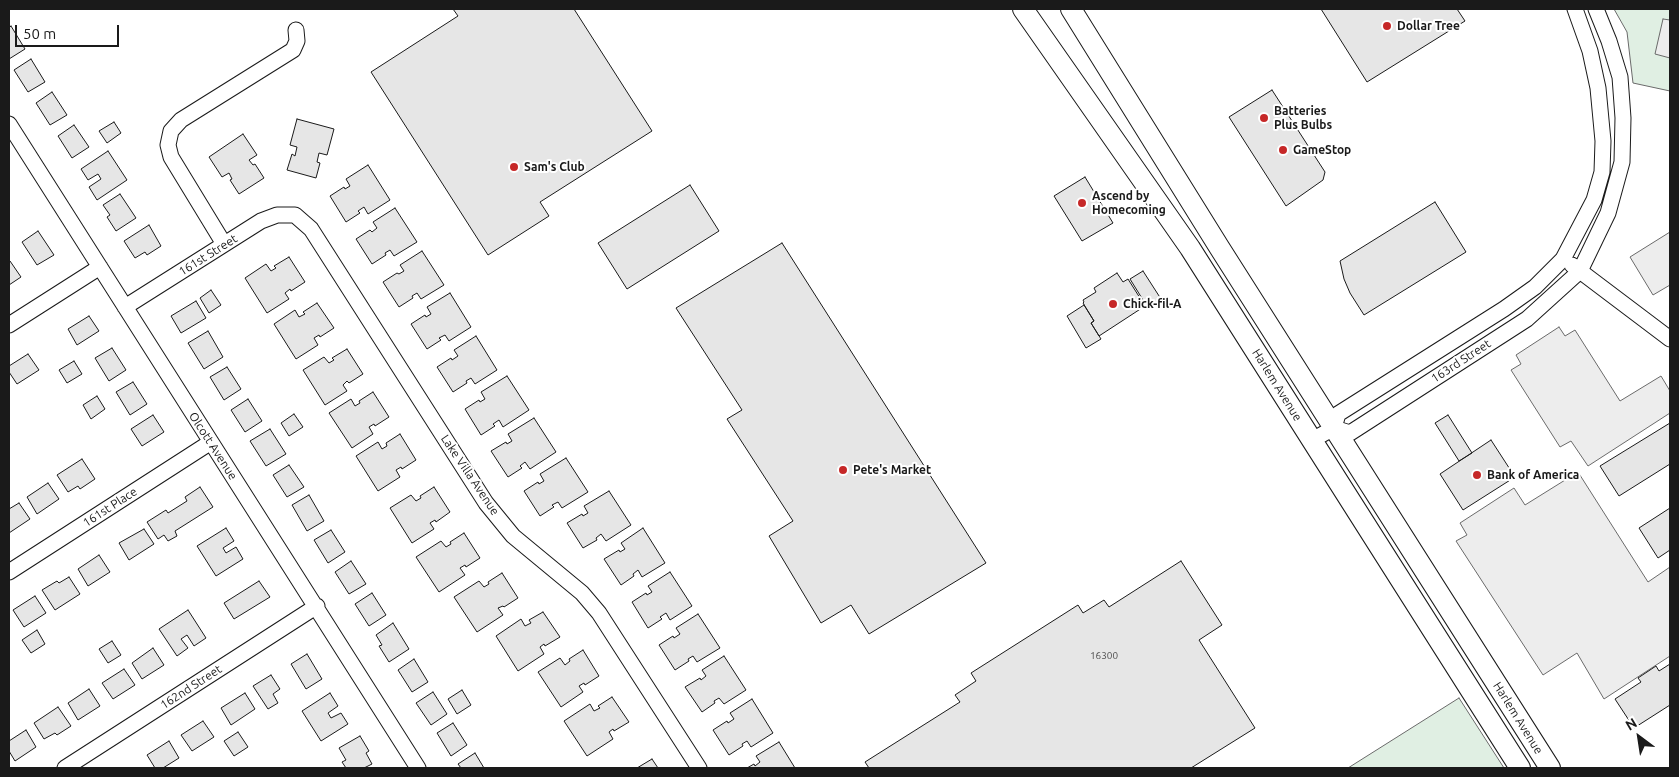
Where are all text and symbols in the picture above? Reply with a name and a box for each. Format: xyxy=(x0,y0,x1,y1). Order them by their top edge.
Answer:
scale bar xyxy=(18,15,121,47)
place label: Dollar Tree xyxy=(1397,19,1460,33)
marker: Dollar Tree xyxy=(1381,20,1393,32)
text: 50 m xyxy=(23,25,56,42)
place label: Batteries Plus Bulbs xyxy=(1274,104,1332,132)
marker: Batteries Plus Bulbs xyxy=(1258,112,1270,124)
place label: GameStop xyxy=(1293,143,1351,157)
marker: GameStop xyxy=(1277,144,1289,156)
place label: Sam's Club xyxy=(524,160,585,174)
marker: Sam's Club xyxy=(508,161,520,173)
place label: Ascend by Homecoming xyxy=(1092,189,1166,217)
marker: Ascend by Homecoming xyxy=(1076,197,1088,209)
street label: 161st Street xyxy=(176,231,240,279)
place label: Chick-fil-A xyxy=(1123,297,1182,311)
marker: Chick-fil-A xyxy=(1107,298,1119,310)
street label: 163rd Street xyxy=(1429,336,1493,386)
street label: Harlem Avenue xyxy=(1249,346,1305,424)
street label: Olcott Avenue xyxy=(186,410,240,482)
street label: Lake Villa Avenue xyxy=(438,432,502,518)
place label: Pete's Market xyxy=(853,463,931,477)
marker: Pete's Market xyxy=(837,464,849,476)
place label: Bank of America xyxy=(1487,468,1579,482)
marker: Bank of America xyxy=(1471,469,1483,481)
street label: 161st Place xyxy=(80,484,140,530)
house number: 16300 xyxy=(1090,650,1118,662)
street label: 162nd Street xyxy=(158,662,224,712)
street label: Harlem Avenue xyxy=(1490,679,1546,757)
north arrow xyxy=(1614,712,1664,762)
text: N xyxy=(1623,715,1640,734)

